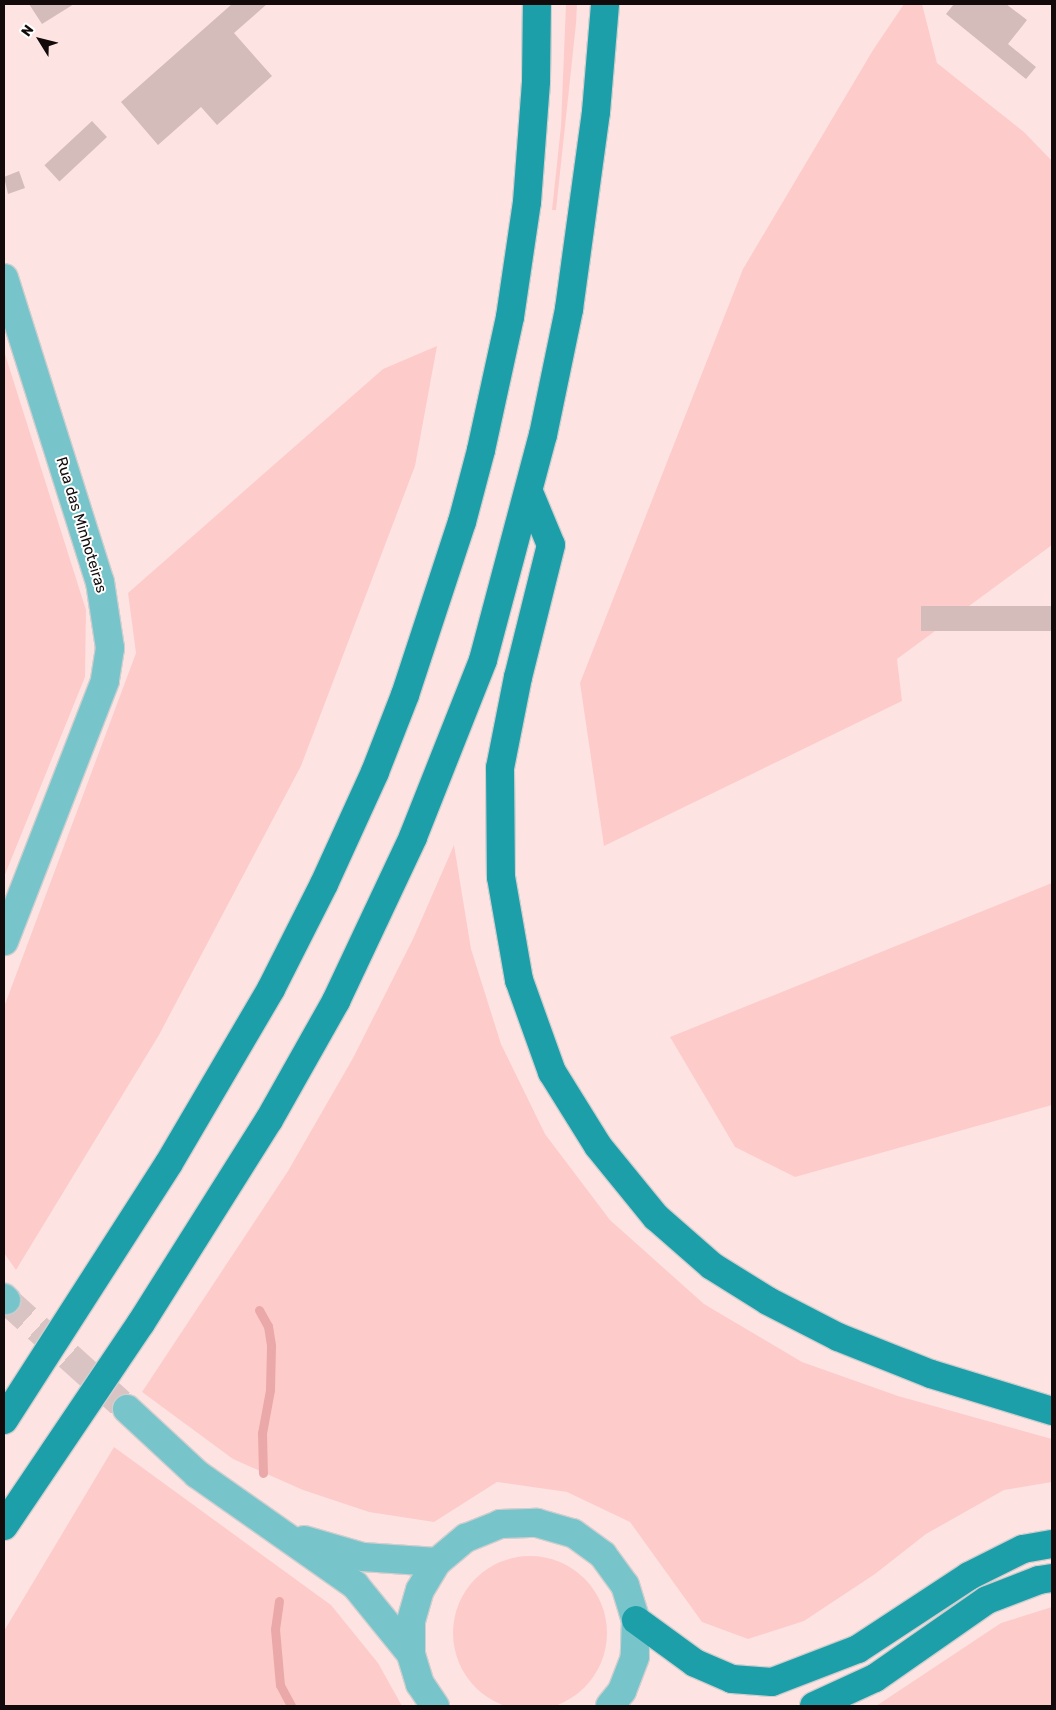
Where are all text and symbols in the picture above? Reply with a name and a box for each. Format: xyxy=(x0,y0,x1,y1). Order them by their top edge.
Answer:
north arrow xyxy=(15,15,65,65)
text: N xyxy=(18,22,37,40)
street label: Rua das Minhoteiras xyxy=(52,455,110,595)

